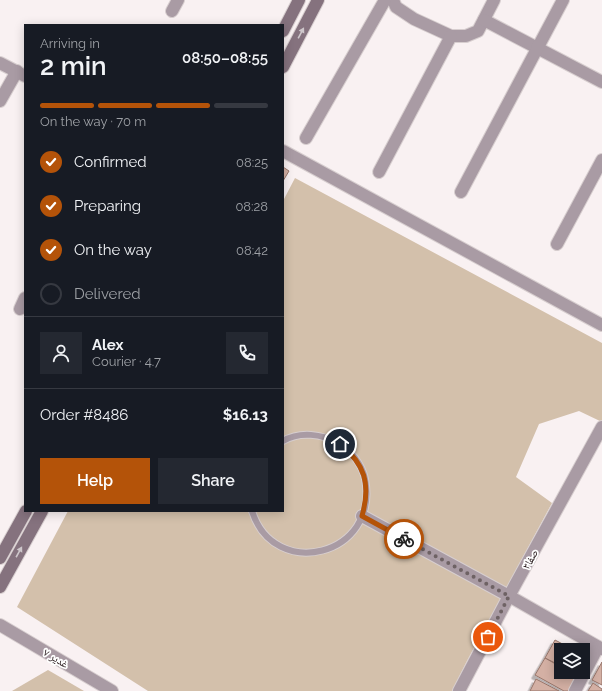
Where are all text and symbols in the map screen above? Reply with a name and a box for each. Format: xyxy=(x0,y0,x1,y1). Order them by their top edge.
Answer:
one-way arrow xyxy=(297,28,304,39)
text: Arriving in xyxy=(40,36,100,51)
text: 08:50–08:55 xyxy=(182,49,268,67)
text: 2 min xyxy=(40,51,107,81)
text: On the way · 70 m xyxy=(40,114,146,129)
icon: check xyxy=(40,151,62,173)
text: Confirmed xyxy=(74,153,147,171)
text: 08:25 xyxy=(236,155,268,170)
icon: check xyxy=(40,195,62,217)
text: Preparing xyxy=(74,197,141,215)
text: 08:28 xyxy=(235,199,268,214)
icon: check xyxy=(40,239,62,261)
text: On the way xyxy=(74,241,152,259)
text: 08:42 xyxy=(236,243,268,258)
text: Delivered xyxy=(74,285,141,303)
button: person xyxy=(40,332,82,374)
button: phone xyxy=(226,332,268,374)
text: Alex xyxy=(92,336,123,354)
text: Courier · 4.7 xyxy=(92,354,161,369)
text: Order #8486 xyxy=(40,406,128,424)
text: $16.13 xyxy=(223,406,268,424)
pin xyxy=(323,427,357,461)
icon: home xyxy=(329,433,351,455)
button: Help xyxy=(40,458,150,504)
button: Share xyxy=(158,458,268,504)
courier xyxy=(384,519,424,559)
icon: bike xyxy=(393,528,415,550)
one-way arrow xyxy=(15,547,22,558)
street label: صفا۳ xyxy=(520,547,541,571)
pin xyxy=(471,620,505,654)
icon: bag xyxy=(477,626,499,648)
map controls xyxy=(554,643,590,679)
button: layers xyxy=(554,643,590,679)
street label: غدیر ۷ xyxy=(41,646,71,671)

